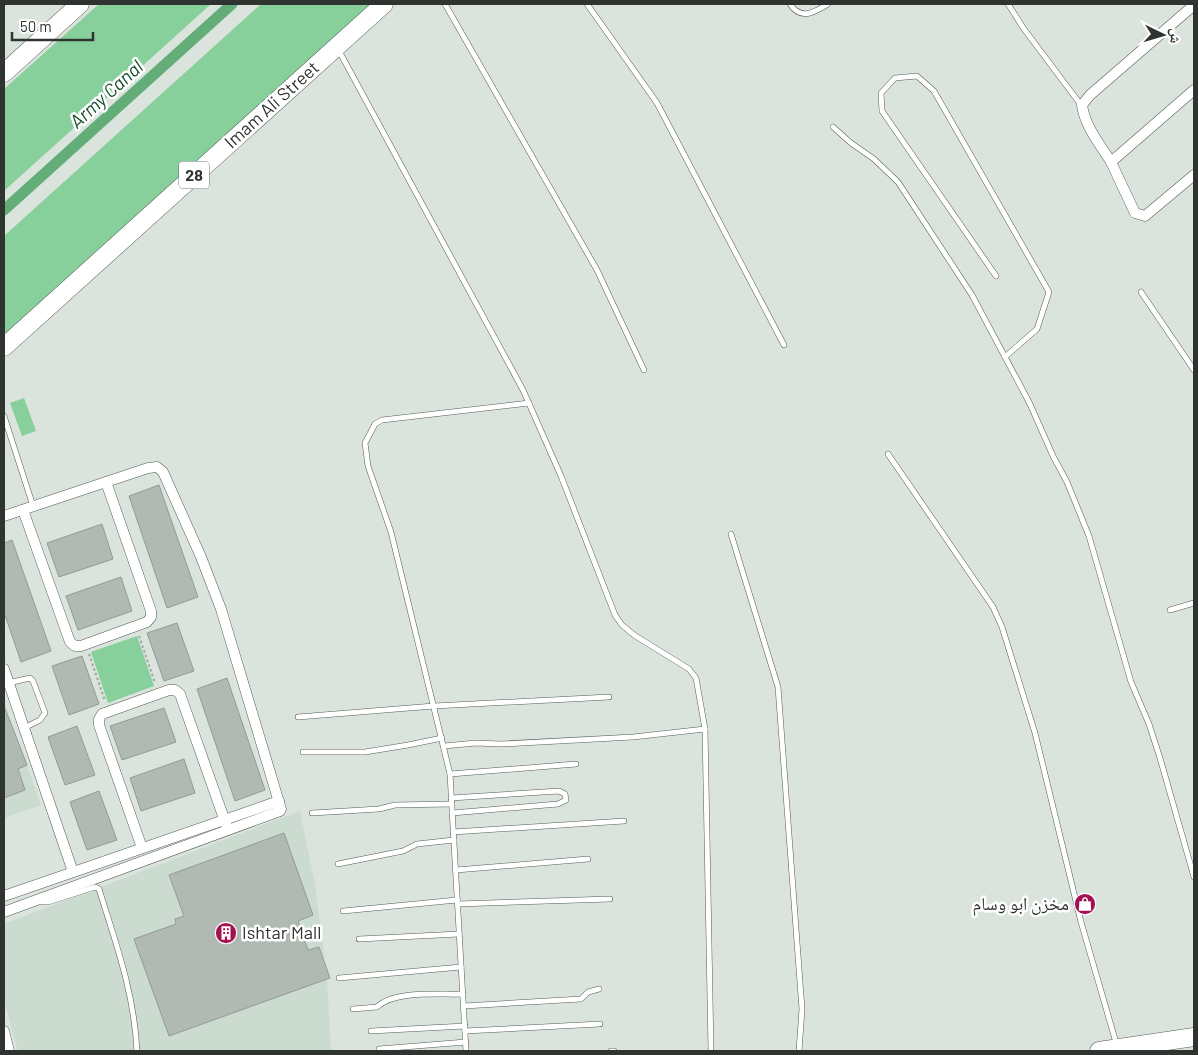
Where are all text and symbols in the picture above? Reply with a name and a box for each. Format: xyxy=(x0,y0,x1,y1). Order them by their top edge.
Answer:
scale bar xyxy=(12,10,94,42)
north arrow xyxy=(1138,10,1188,60)
text: 50 m xyxy=(20,17,52,35)
text: ش xyxy=(1166,28,1186,44)
water label: Army Canal xyxy=(64,54,148,132)
street label: Imam Ali Street xyxy=(220,56,323,152)
road number: 28 xyxy=(179,162,209,188)
place label: مخزن ابو وسام xyxy=(973,892,1069,916)
shop icon: مخزن ابو وسام xyxy=(1073,892,1097,916)
building icon: Ishtar Mall xyxy=(214,921,238,945)
place label: Ishtar Mall xyxy=(242,921,321,943)

